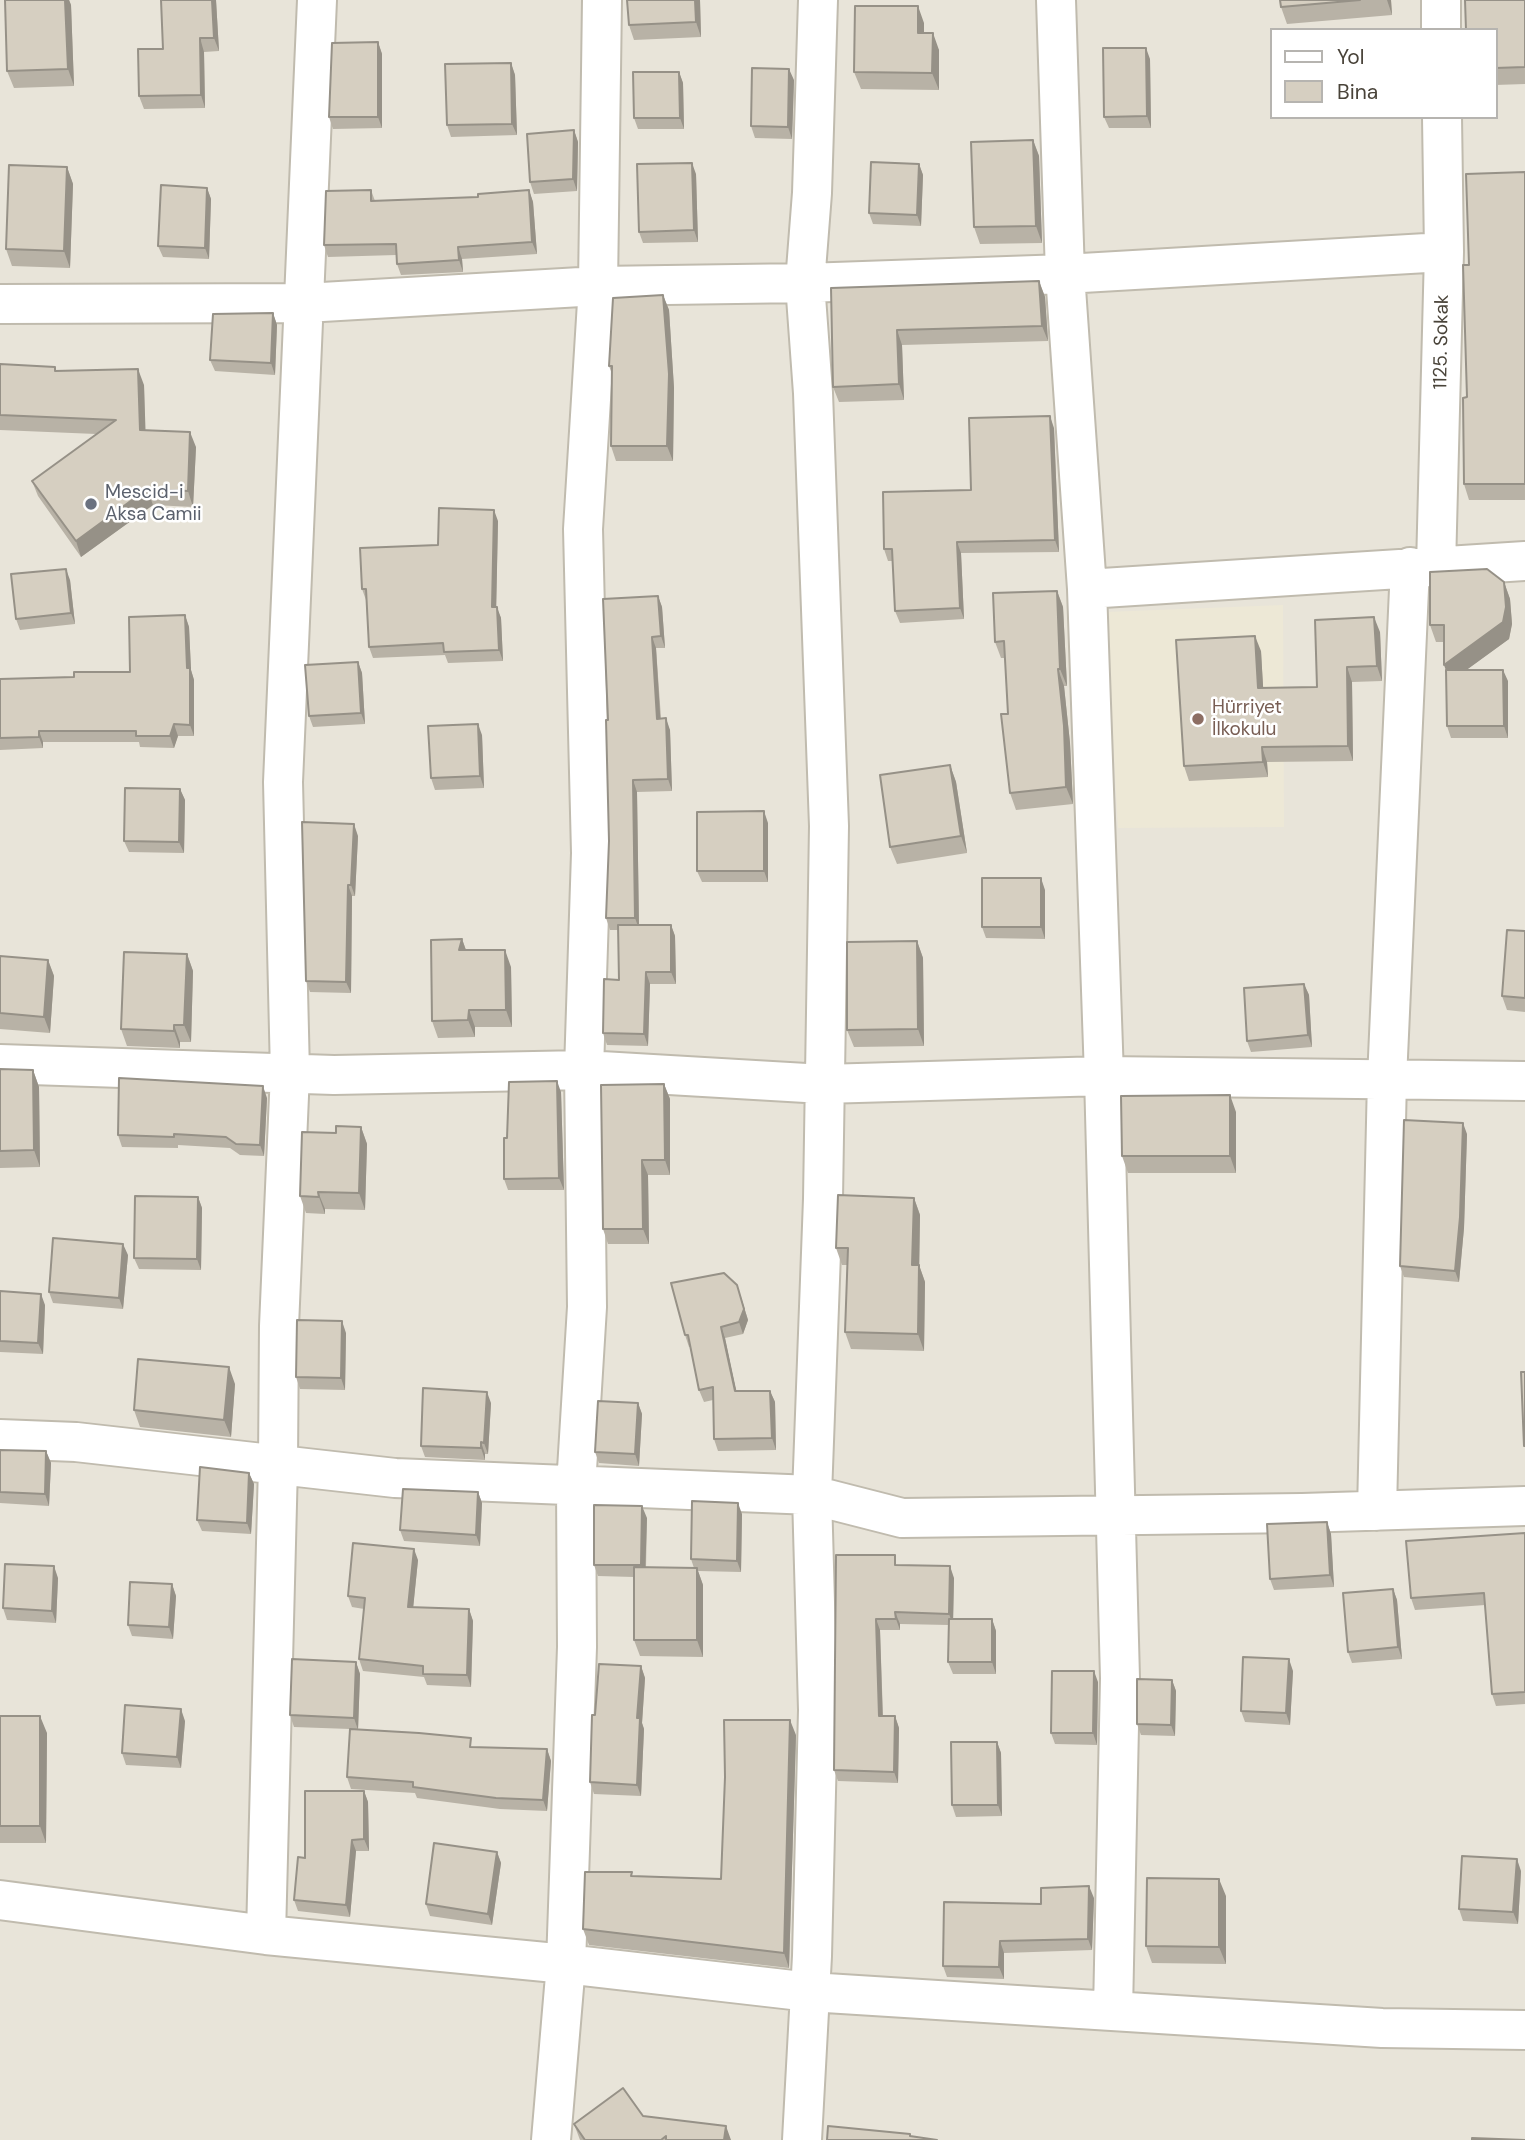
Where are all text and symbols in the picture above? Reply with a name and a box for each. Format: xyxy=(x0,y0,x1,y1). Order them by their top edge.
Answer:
legend xyxy=(1270,28,1497,119)
text: Yol xyxy=(1337,43,1365,71)
text: Bina xyxy=(1337,78,1378,106)
street label: 1125. Sokak xyxy=(1430,294,1454,390)
place label: Mescid-i Aksa Camii xyxy=(105,482,202,526)
marker: Mescid-i Aksa Camii xyxy=(83,496,99,512)
place label: Hürriyet İlkokulu xyxy=(1212,697,1282,741)
marker: Hürriyet İlkokulu xyxy=(1190,711,1206,727)

